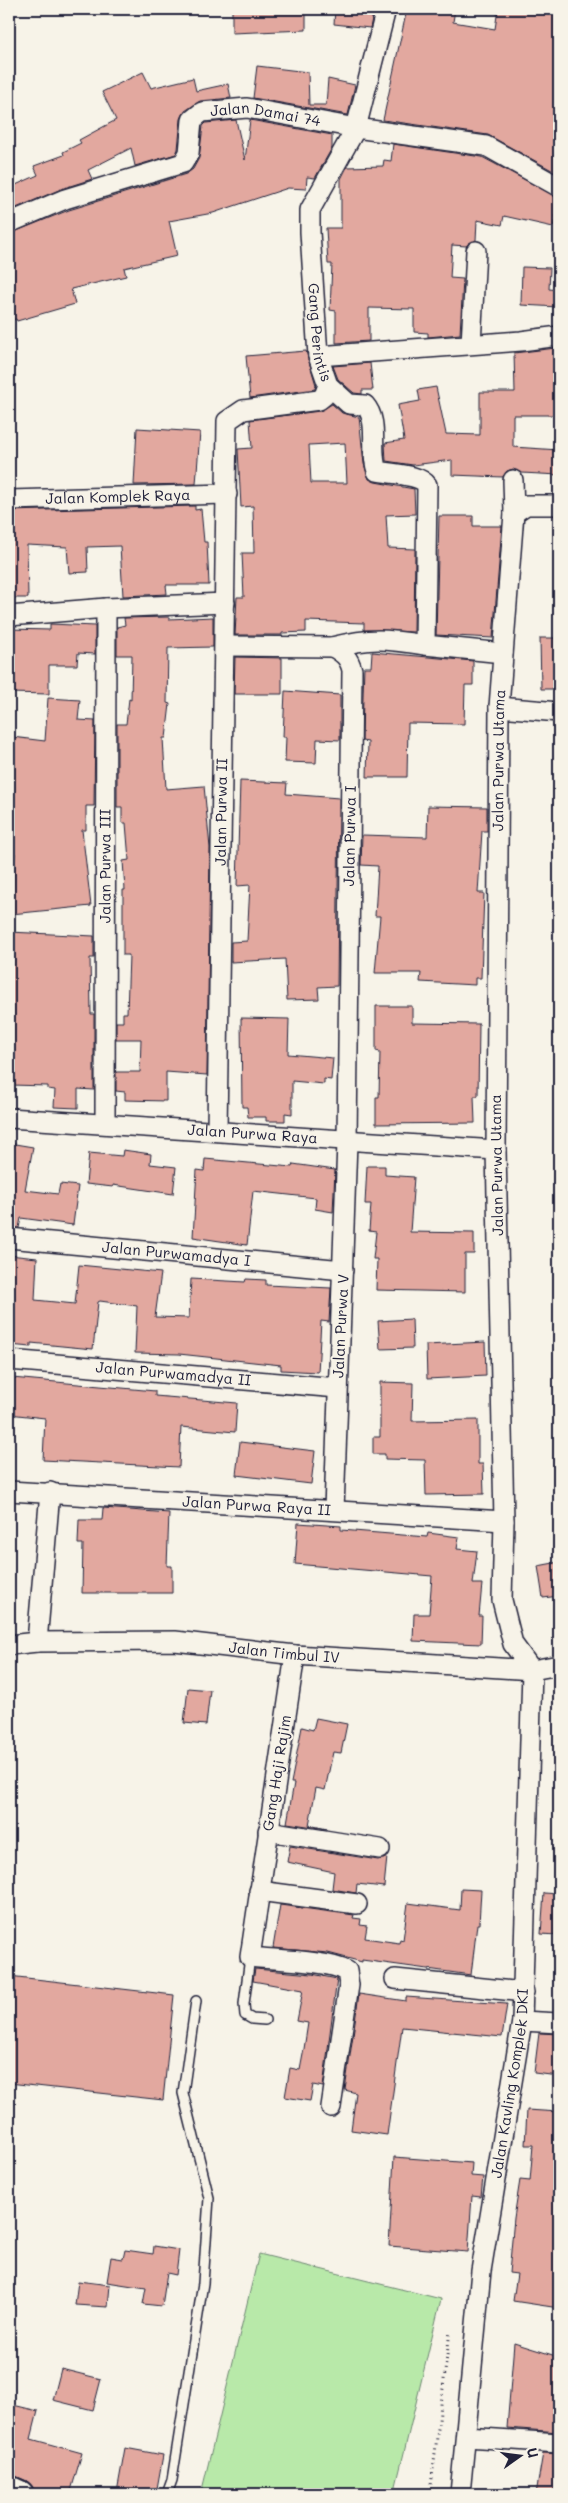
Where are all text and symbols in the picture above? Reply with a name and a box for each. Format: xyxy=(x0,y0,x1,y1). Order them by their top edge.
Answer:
street label: Jalan Damai 74 xyxy=(209,97,323,130)
street label: Gang Perintis xyxy=(304,283,337,384)
street label: Jalan Komplek Raya xyxy=(45,484,191,508)
street label: Jalan Purwa Utama xyxy=(487,688,509,831)
street label: Jalan Purwa II xyxy=(210,758,231,866)
street label: Jalan Purwa I xyxy=(338,785,360,887)
street label: Jalan Purwa III xyxy=(94,808,115,923)
street label: Jalan Purwa Utama xyxy=(485,1094,507,1236)
street label: Jalan Purwa Raya xyxy=(187,1119,318,1147)
street label: Jalan Purwamadya I xyxy=(101,1236,252,1270)
street label: Jalan Purwa V xyxy=(327,1273,353,1378)
street label: Jalan Purwamadya II xyxy=(95,1356,252,1390)
street label: Jalan Purwa Raya II xyxy=(182,1491,332,1520)
street label: Jalan Timbul IV xyxy=(228,1636,340,1667)
street label: Gang Haji Rajim xyxy=(257,1713,295,1832)
street label: Jalan Kavling Komplek DKI xyxy=(485,1988,532,2179)
north arrow xyxy=(496,2430,546,2480)
text: U xyxy=(523,2446,544,2460)

